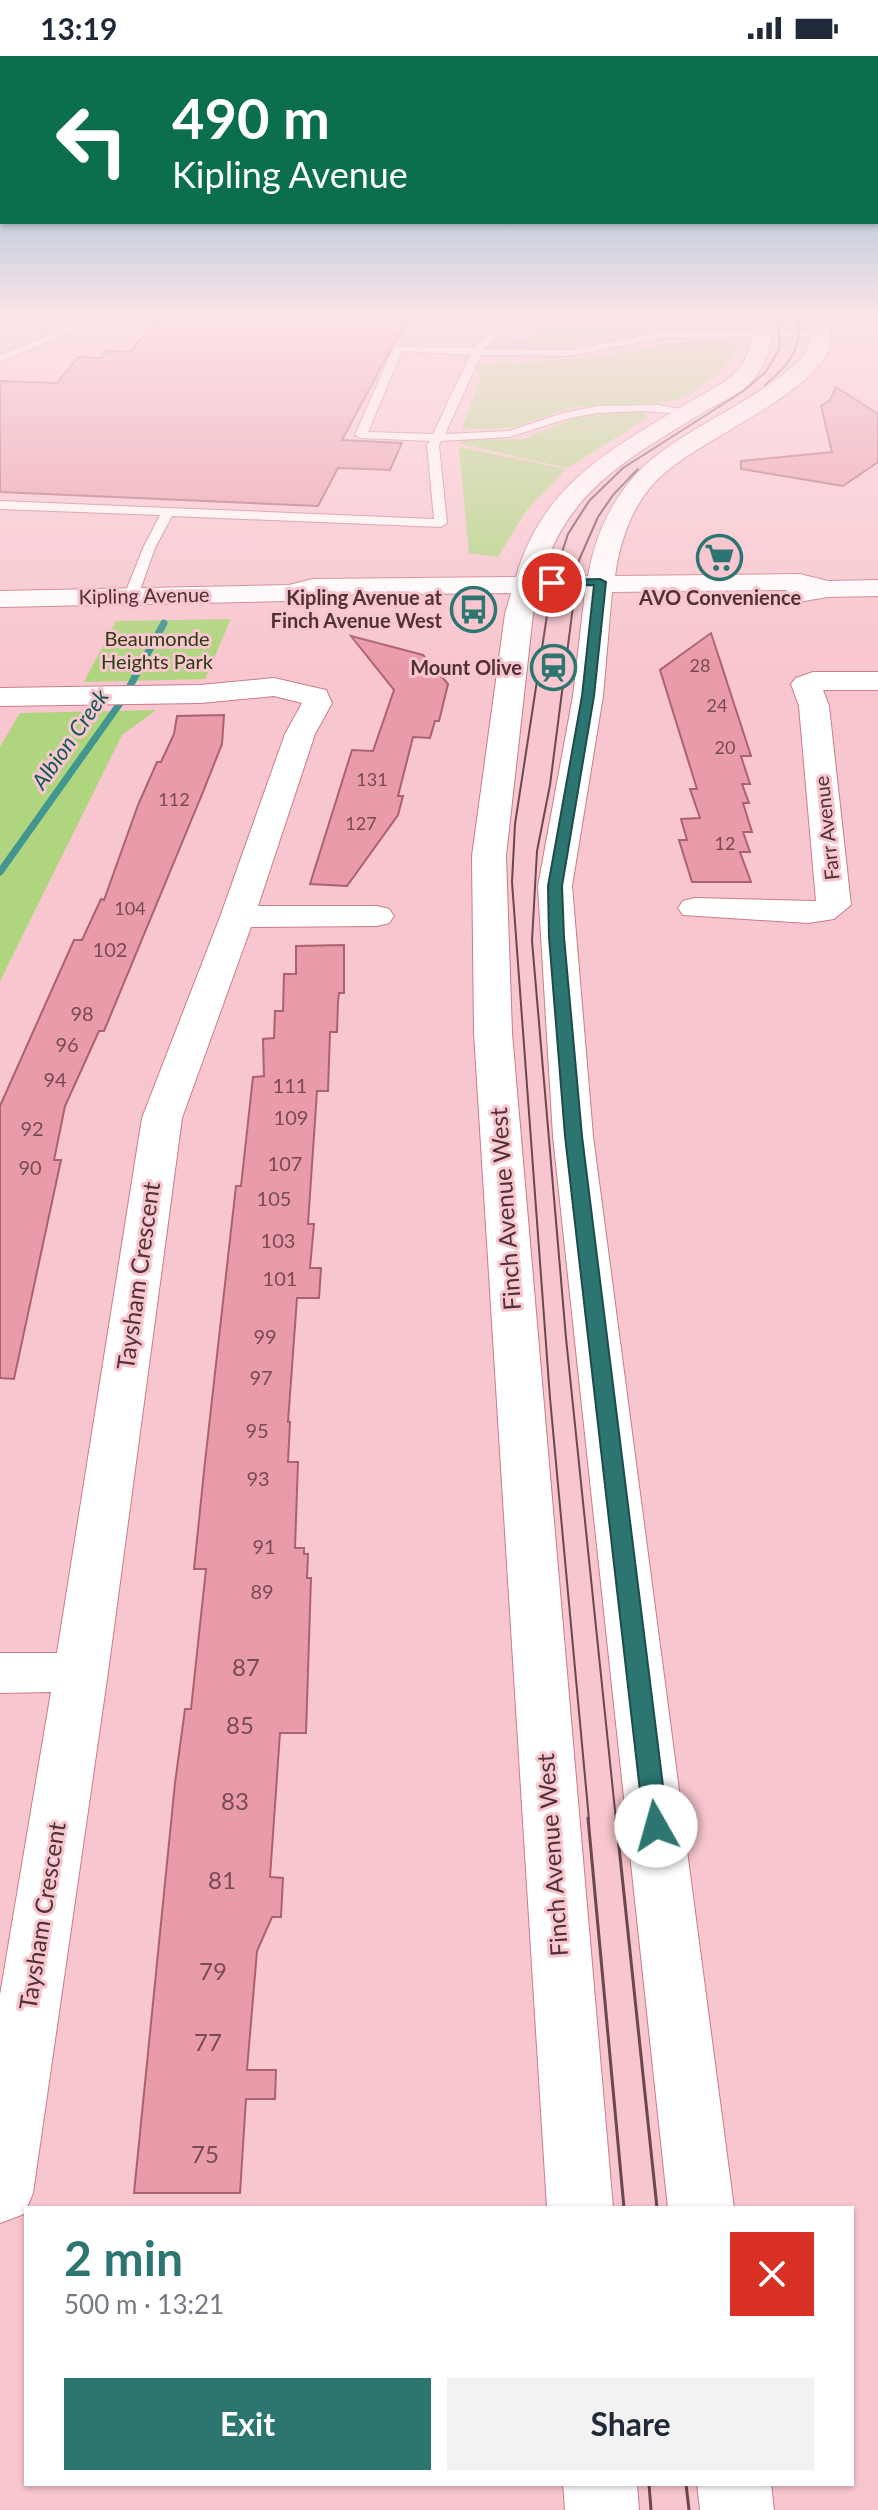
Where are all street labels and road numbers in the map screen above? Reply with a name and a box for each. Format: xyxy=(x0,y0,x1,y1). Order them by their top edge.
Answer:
street label: Kipling Avenue xyxy=(78,582,210,608)
street label: Farr Avenue xyxy=(809,775,843,881)
street label: Finch Avenue West xyxy=(483,1106,526,1312)
street label: Taysham Crescent xyxy=(110,1179,165,1372)
street label: Finch Avenue West xyxy=(530,1752,573,1958)
street label: Taysham Crescent xyxy=(12,1819,71,2012)

